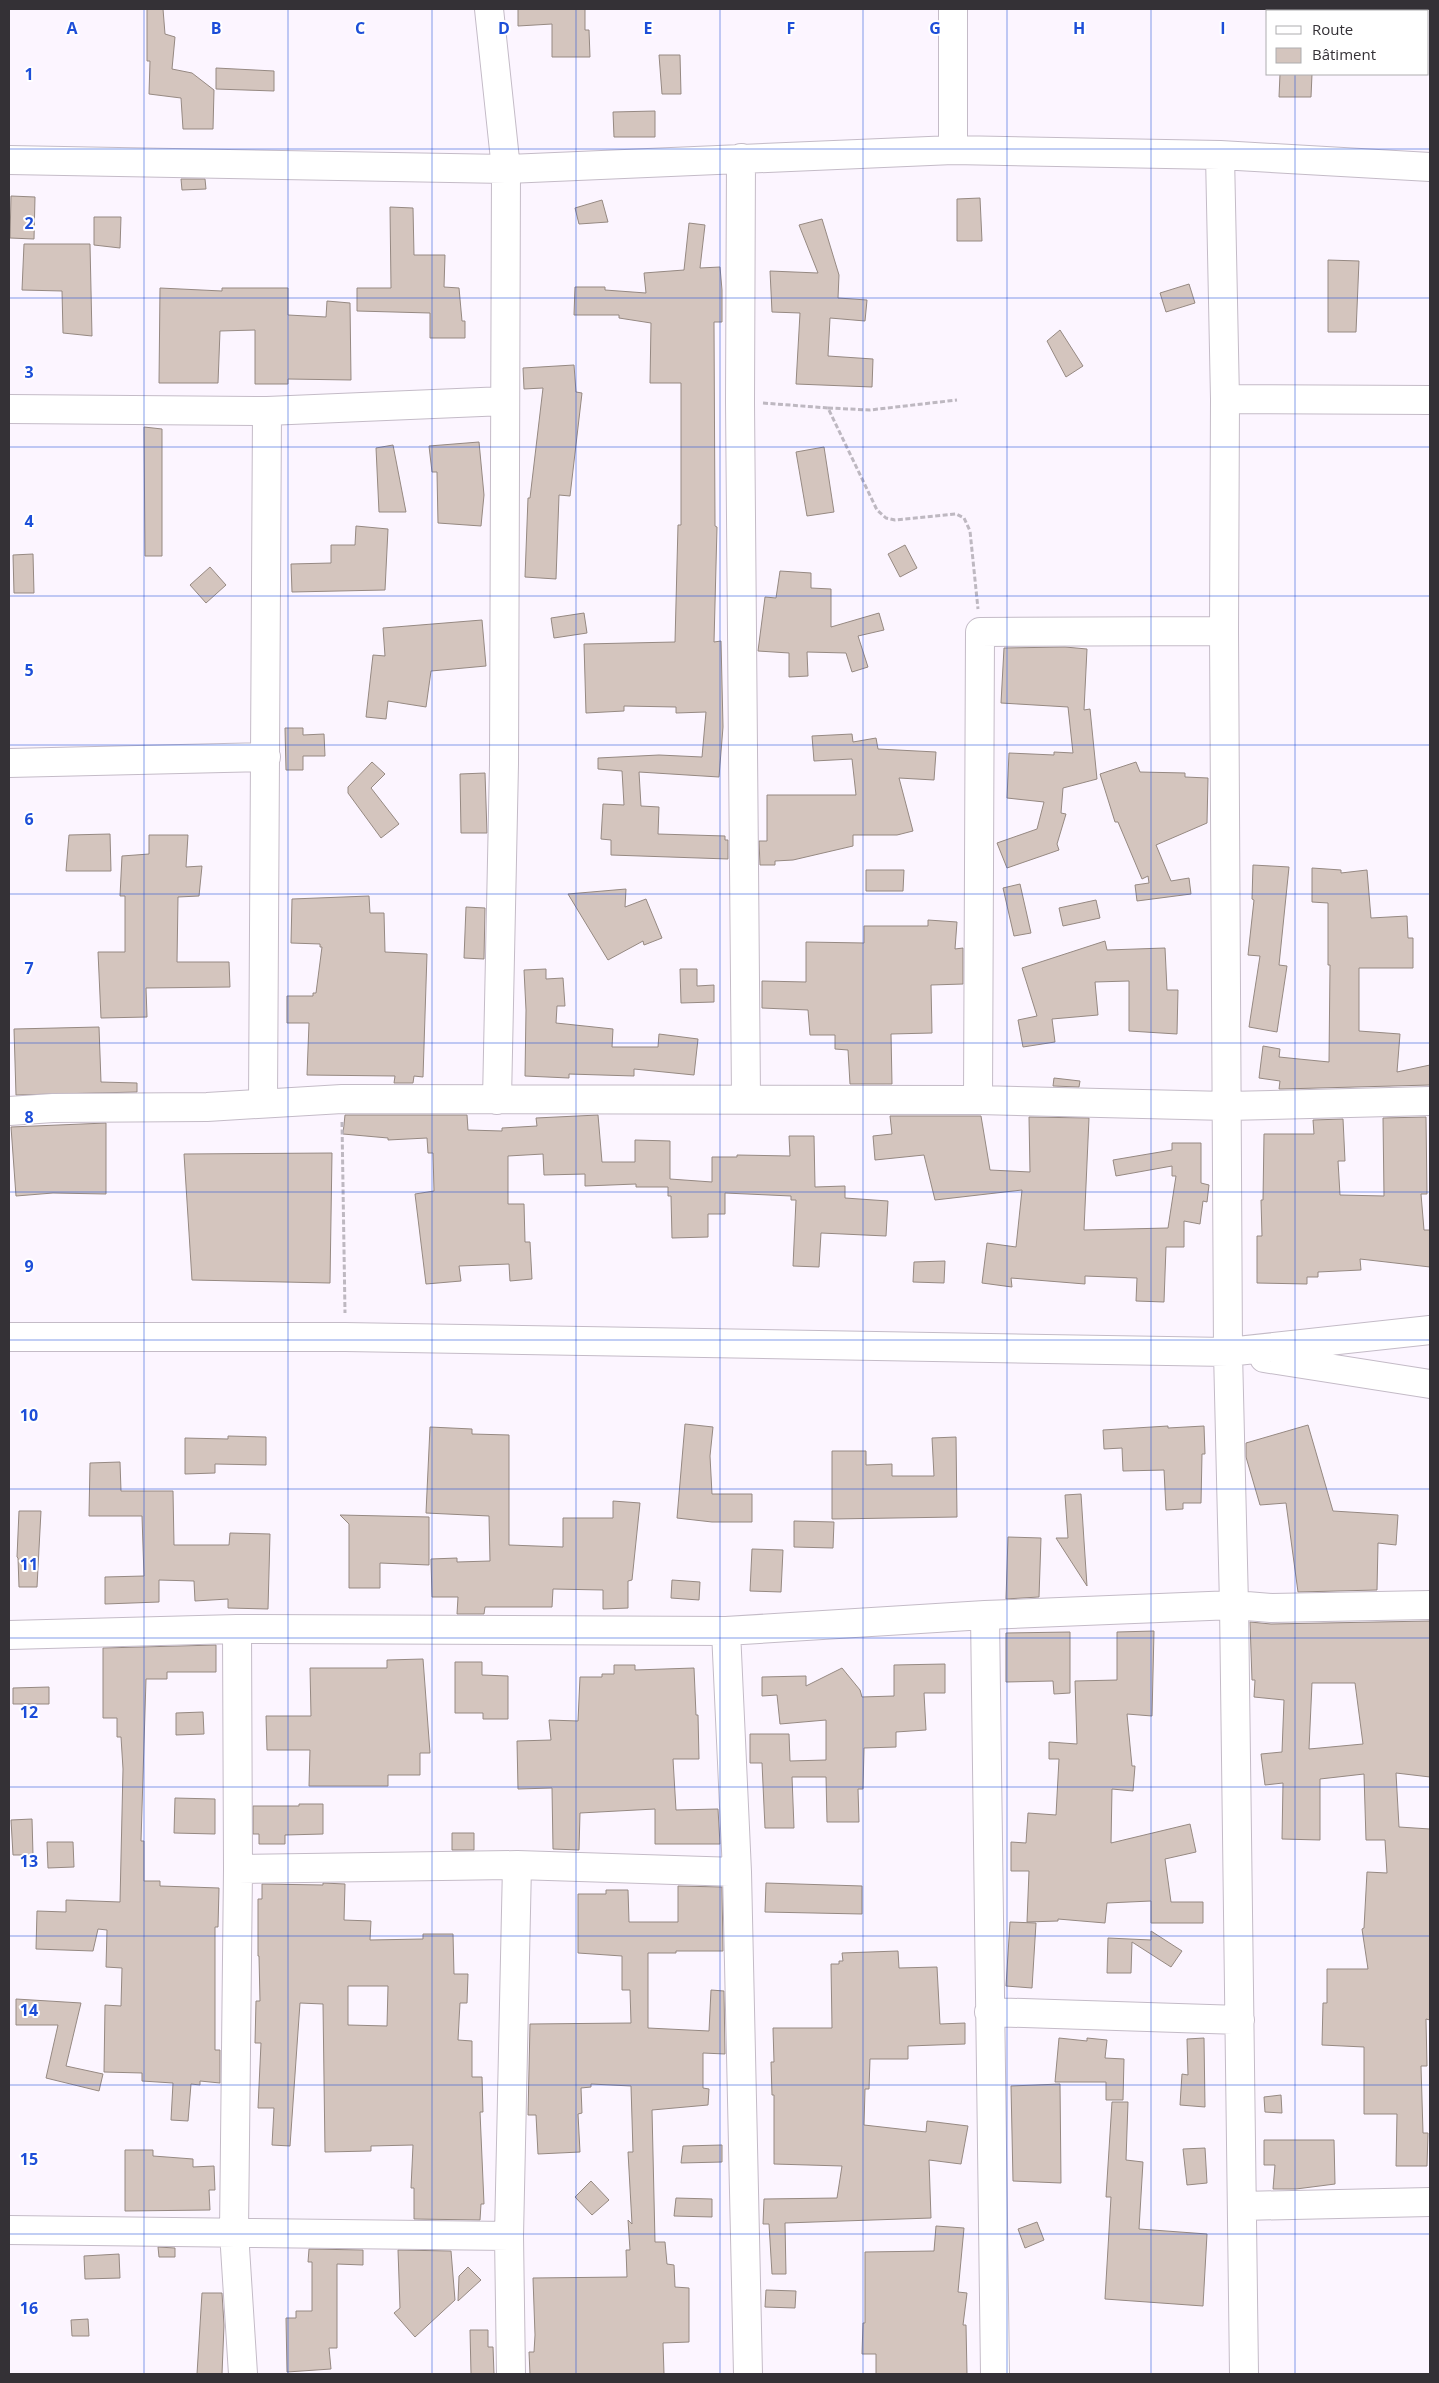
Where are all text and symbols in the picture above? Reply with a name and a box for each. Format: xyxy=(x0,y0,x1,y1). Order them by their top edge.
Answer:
legend xyxy=(1266,10,1429,75)
text: A xyxy=(66,17,78,39)
text: B xyxy=(211,17,221,39)
text: C xyxy=(355,17,365,39)
text: D xyxy=(498,17,510,39)
text: E xyxy=(644,17,653,39)
text: F xyxy=(787,17,795,39)
text: G xyxy=(929,17,941,39)
text: H xyxy=(1073,17,1085,39)
text: I xyxy=(1220,17,1226,39)
text: Route xyxy=(1312,19,1353,39)
text: Bâtiment xyxy=(1312,44,1376,64)
text: 1 xyxy=(24,63,34,85)
text: 2 xyxy=(24,212,34,234)
text: 3 xyxy=(24,361,34,383)
text: 4 xyxy=(24,510,34,532)
text: 5 xyxy=(24,659,34,681)
text: 6 xyxy=(24,808,34,830)
text: 7 xyxy=(24,957,34,979)
text: 8 xyxy=(24,1106,34,1128)
text: 9 xyxy=(24,1255,34,1277)
text: 10 xyxy=(20,1404,38,1426)
text: 11 xyxy=(20,1553,38,1575)
text: 12 xyxy=(20,1701,38,1723)
text: 13 xyxy=(20,1850,38,1872)
text: 14 xyxy=(20,1999,38,2021)
text: 15 xyxy=(20,2148,38,2170)
text: 16 xyxy=(20,2297,38,2319)

